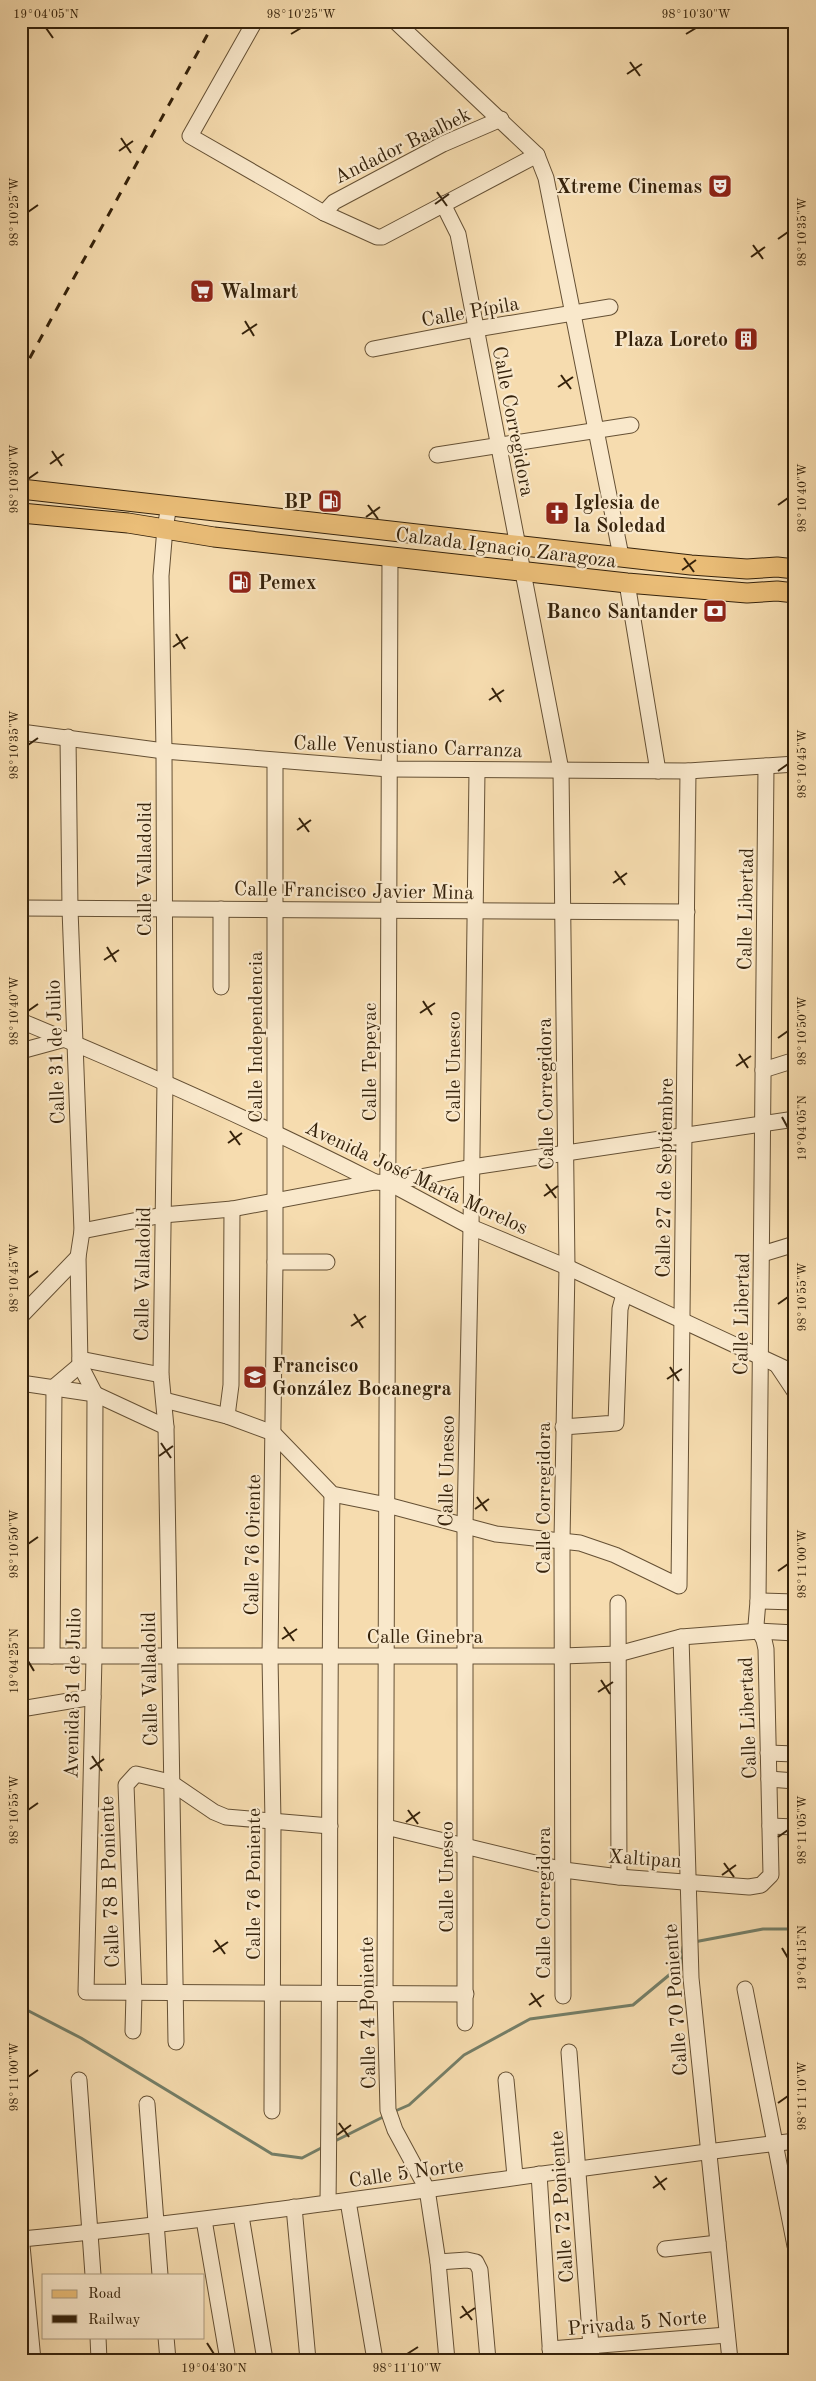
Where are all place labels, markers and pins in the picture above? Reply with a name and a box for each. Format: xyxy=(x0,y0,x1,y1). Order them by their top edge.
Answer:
theatre icon: Xtreme Cinemas xyxy=(707,173,733,199)
place label: Xtreme Cinemas xyxy=(556,178,702,198)
supermarket icon: Walmart xyxy=(189,278,215,304)
place label: Walmart xyxy=(220,283,298,303)
building icon: Plaza Loreto xyxy=(733,326,759,352)
place label: Plaza Loreto xyxy=(614,331,728,351)
fuel station icon: BP xyxy=(317,488,343,514)
place label: BP xyxy=(284,493,312,513)
place label: Iglesia de la Soledad xyxy=(574,494,666,537)
church icon: Iglesia de la Soledad xyxy=(544,500,570,526)
fuel station icon: Pemex xyxy=(227,569,253,595)
place label: Pemex xyxy=(258,574,316,594)
bank icon: Banco Santander xyxy=(702,598,728,624)
place label: Banco Santander xyxy=(546,603,698,623)
place label: Francisco González Bocanegra xyxy=(272,1357,452,1400)
school or university icon: Francisco González Bocanegra xyxy=(242,1364,268,1390)

